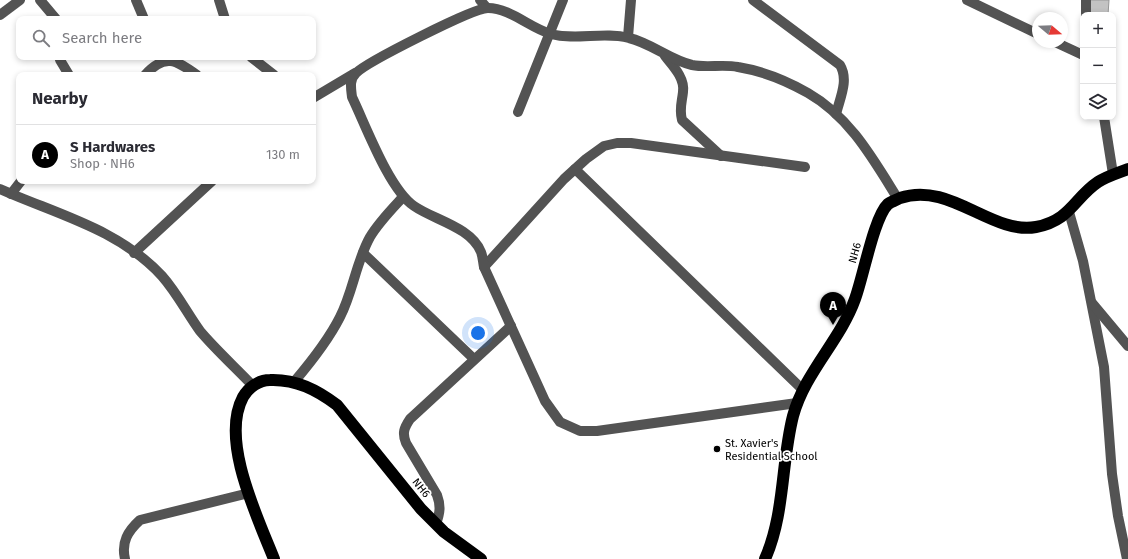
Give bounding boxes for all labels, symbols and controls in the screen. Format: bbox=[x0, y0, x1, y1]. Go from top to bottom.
north arrow bbox=[1032, 12, 1068, 48]
map controls bbox=[1080, 12, 1116, 120]
button: + bbox=[1080, 12, 1116, 48]
search box bbox=[16, 16, 316, 60]
icon: search bbox=[30, 27, 52, 49]
text: Search here bbox=[62, 29, 142, 47]
button: − bbox=[1080, 48, 1116, 84]
button: layers bbox=[1080, 84, 1116, 120]
text: Nearby bbox=[32, 88, 87, 109]
text: S Hardwares bbox=[70, 138, 155, 156]
text: A bbox=[41, 147, 49, 162]
text: 130 m bbox=[266, 147, 300, 162]
text: Shop · NH6 bbox=[70, 156, 135, 171]
street label: NH6 bbox=[846, 241, 864, 265]
pin: A bbox=[820, 292, 846, 325]
your location bbox=[468, 323, 488, 343]
place label: St. Xavier's Residential School bbox=[725, 437, 818, 463]
marker: St. Xavier's Residential School bbox=[712, 444, 722, 454]
street label: NH6 bbox=[409, 476, 433, 500]

